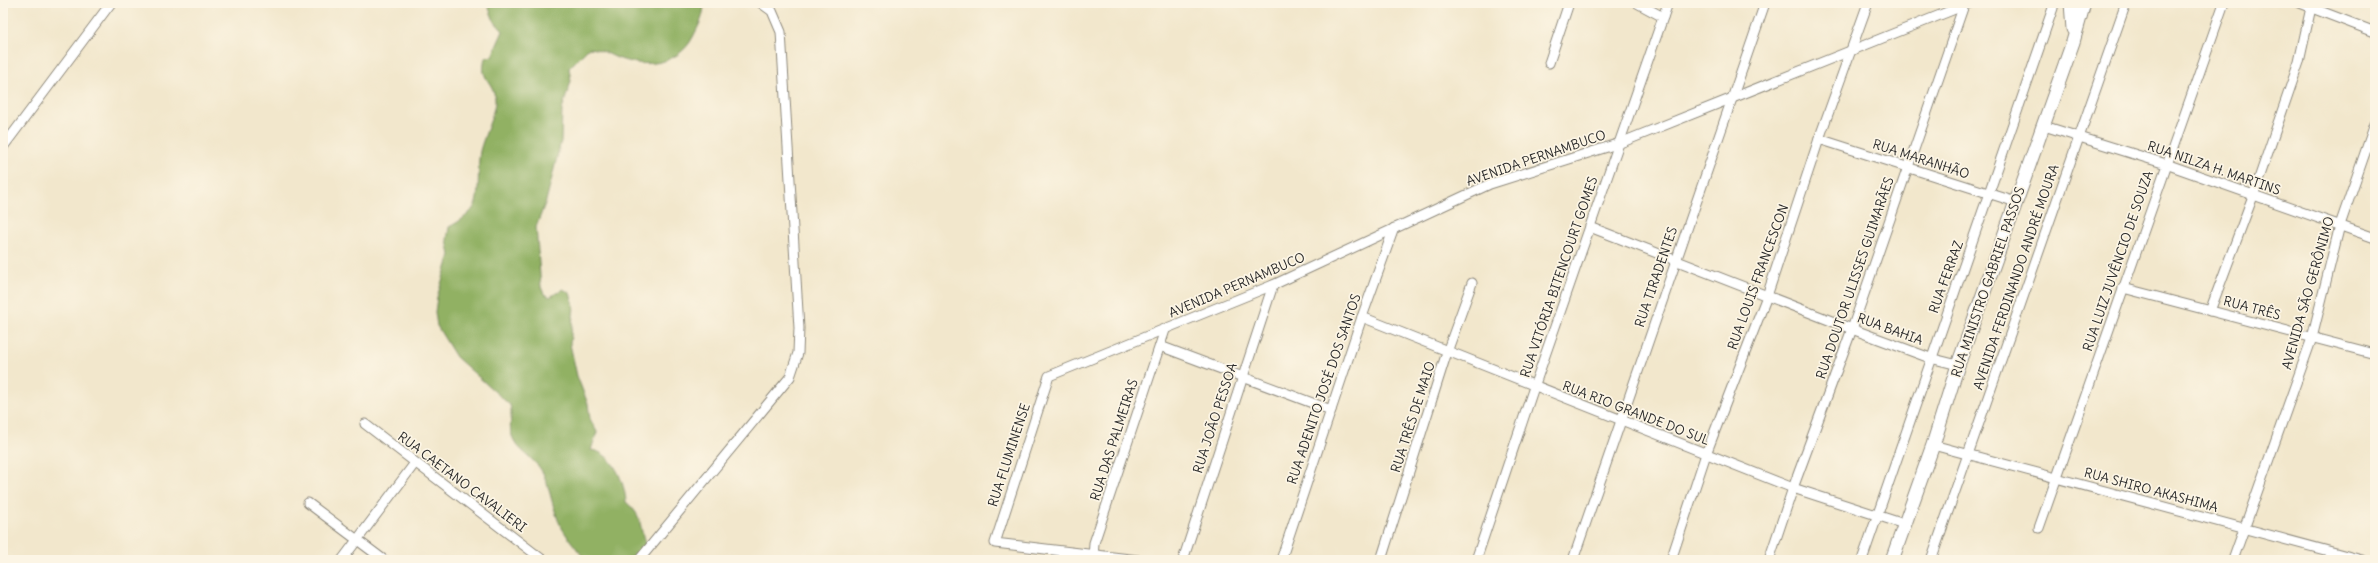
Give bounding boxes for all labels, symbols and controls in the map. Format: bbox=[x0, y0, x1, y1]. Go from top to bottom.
street label: AVENIDA PERNAMBUCO bbox=[1464, 126, 1608, 190]
street label: RUA MARANHÃO bbox=[1870, 135, 1972, 183]
street label: RUA NILZA H. MARTINS bbox=[2145, 137, 2283, 199]
street label: AVENIDA FERDINANDO ANDRÉ MOURA bbox=[1968, 162, 2063, 392]
street label: RUA LUIZ JUVÊNCIO DE SOUZA bbox=[2079, 169, 2157, 353]
street label: RUA VITÓRIA BITENCOURT GOMES bbox=[1516, 174, 1601, 380]
street label: RUA DOUTOR ULISSES GUIMARÃES bbox=[1812, 175, 1898, 381]
street label: RUA MINISTRO GABRIEL PASSOS bbox=[1947, 185, 2029, 379]
street label: RUA LOUIS FRANCESCON bbox=[1724, 202, 1792, 352]
street label: AVENIDA SÃO GERÔNIMO bbox=[2277, 214, 2338, 371]
street label: RUA TIRADENTES bbox=[1631, 225, 1681, 329]
street label: RUA FERRAZ bbox=[1925, 238, 1967, 316]
street label: AVENIDA PERNAMBUCO bbox=[1166, 249, 1308, 321]
street label: RUA ADENITO JOSÉ DOS SANTOS bbox=[1282, 291, 1365, 487]
street label: RUA TRÊS bbox=[2222, 292, 2282, 324]
street label: RUA BAHIA bbox=[1855, 309, 1925, 349]
street label: RUA TRÊS DE MAIO bbox=[1387, 359, 1439, 475]
street label: RUA JOÃO PESSOA bbox=[1189, 361, 1241, 475]
street label: RUA DAS PALMEIRAS bbox=[1086, 377, 1142, 503]
street label: RUA RIO GRANDE DO SUL bbox=[1560, 377, 1712, 449]
street label: RUA FLUMINENSE bbox=[984, 401, 1034, 509]
street label: RUA CAETANO CAVALIERI bbox=[394, 428, 530, 536]
street label: RUA SHIRO AKASHIMA bbox=[2082, 464, 2220, 516]

